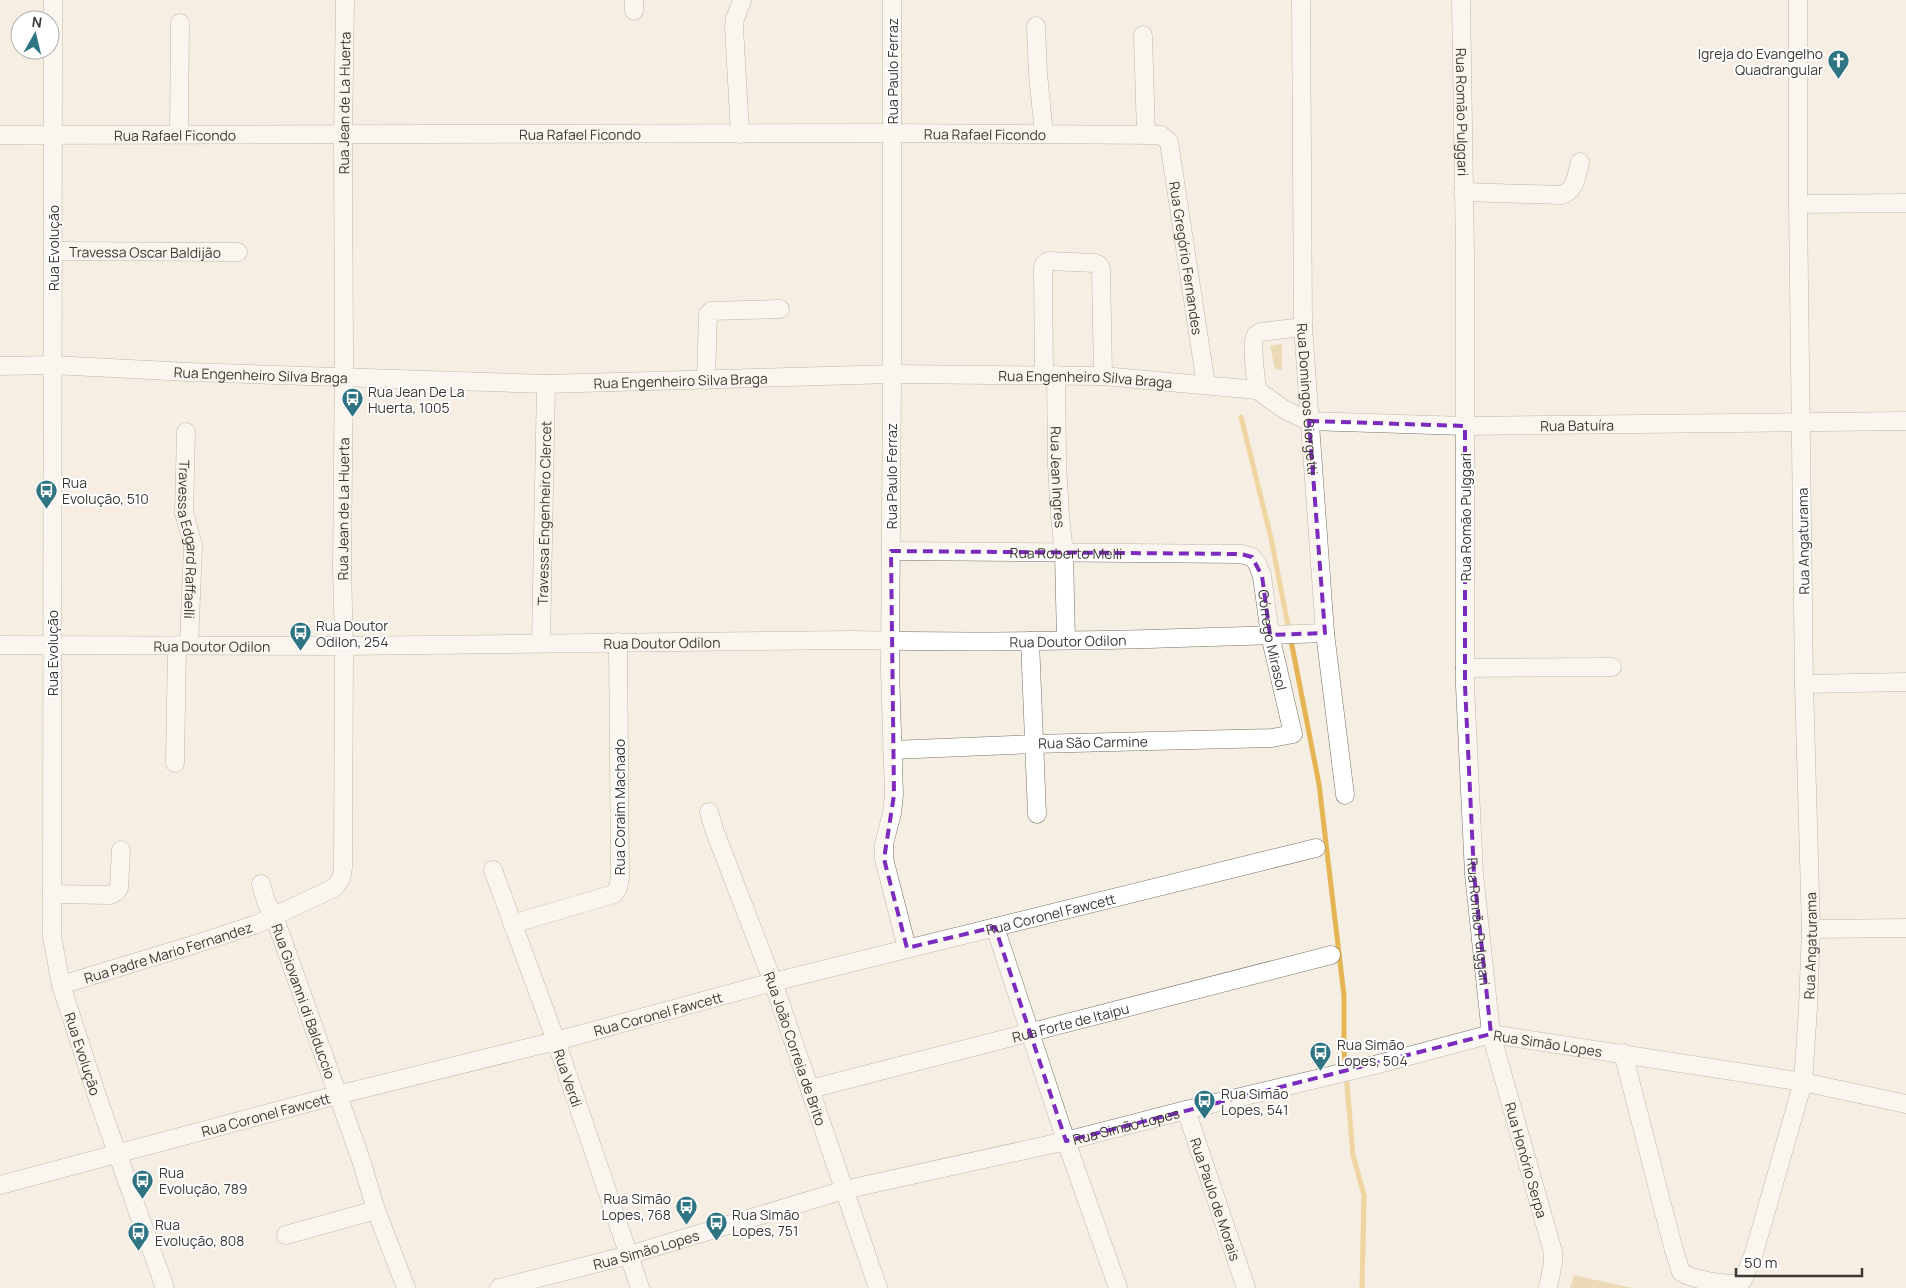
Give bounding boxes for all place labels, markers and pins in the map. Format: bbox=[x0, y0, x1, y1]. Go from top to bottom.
place label: Igreja do Evangelho Quadrangular bbox=[1698, 44, 1823, 79]
church icon: Igreja do Evangelho Quadrangular bbox=[1827, 49, 1851, 80]
place label: Rua Jean De La Huerta, 1005 bbox=[368, 382, 464, 417]
bus stop icon: Rua Jean De La Huerta, 1005 bbox=[340, 387, 364, 418]
place label: Rua Evolução, 510 bbox=[62, 473, 149, 508]
bus stop icon: Rua Evolução, 510 bbox=[34, 478, 58, 509]
place label: Rua Doutor Odilon, 254 bbox=[316, 616, 388, 651]
bus stop icon: Rua Doutor Odilon, 254 bbox=[288, 621, 312, 652]
place label: Rua Simão Lopes, 504 bbox=[1337, 1035, 1408, 1070]
bus stop icon: Rua Simão Lopes, 504 bbox=[1309, 1040, 1333, 1071]
place label: Rua Simão Lopes, 541 bbox=[1221, 1084, 1289, 1119]
bus stop icon: Rua Simão Lopes, 541 bbox=[1193, 1089, 1217, 1120]
place label: Rua Evolução, 789 bbox=[159, 1163, 248, 1198]
bus stop icon: Rua Evolução, 789 bbox=[131, 1168, 155, 1199]
place label: Rua Simão Lopes, 768 bbox=[601, 1189, 671, 1224]
bus stop icon: Rua Simão Lopes, 768 bbox=[675, 1194, 699, 1225]
place label: Rua Simão Lopes, 751 bbox=[732, 1205, 800, 1240]
bus stop icon: Rua Simão Lopes, 751 bbox=[704, 1210, 728, 1241]
place label: Rua Evolução, 808 bbox=[155, 1215, 244, 1250]
bus stop icon: Rua Evolução, 808 bbox=[127, 1220, 151, 1251]

